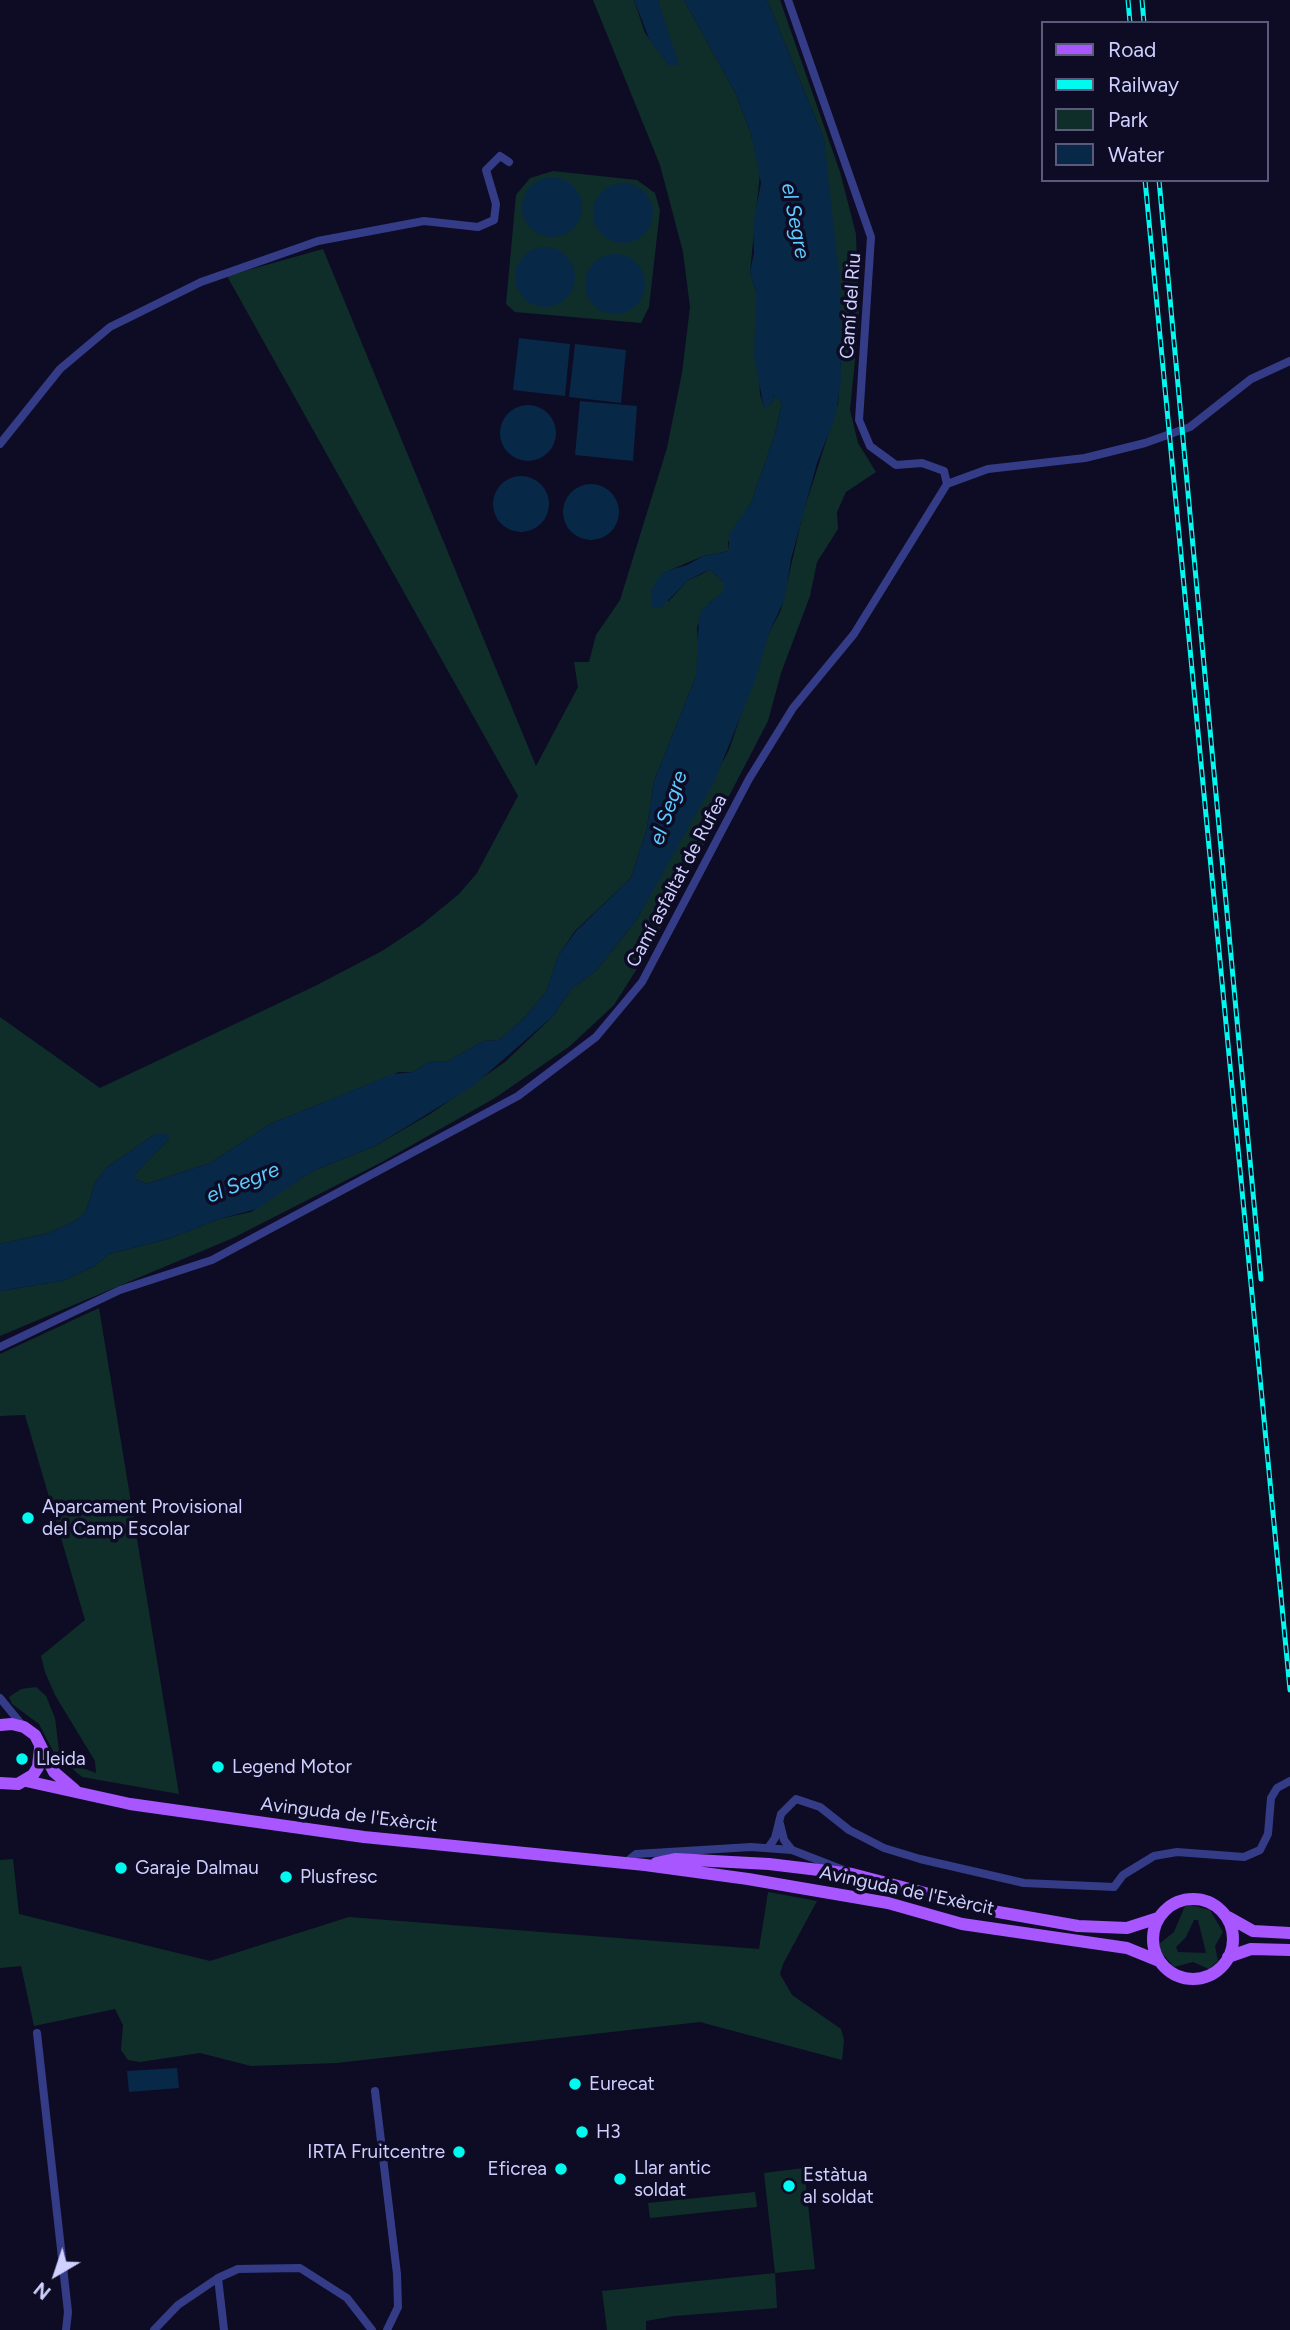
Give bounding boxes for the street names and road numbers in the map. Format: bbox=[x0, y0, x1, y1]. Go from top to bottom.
street label: Camí del Riu bbox=[836, 252, 866, 360]
street label: Camí asfaltat de Rufea bbox=[622, 791, 732, 971]
street label: Avinguda de l'Exèrcit bbox=[259, 1793, 439, 1837]
street label: Avinguda de l'Exèrcit bbox=[818, 1861, 996, 1921]

